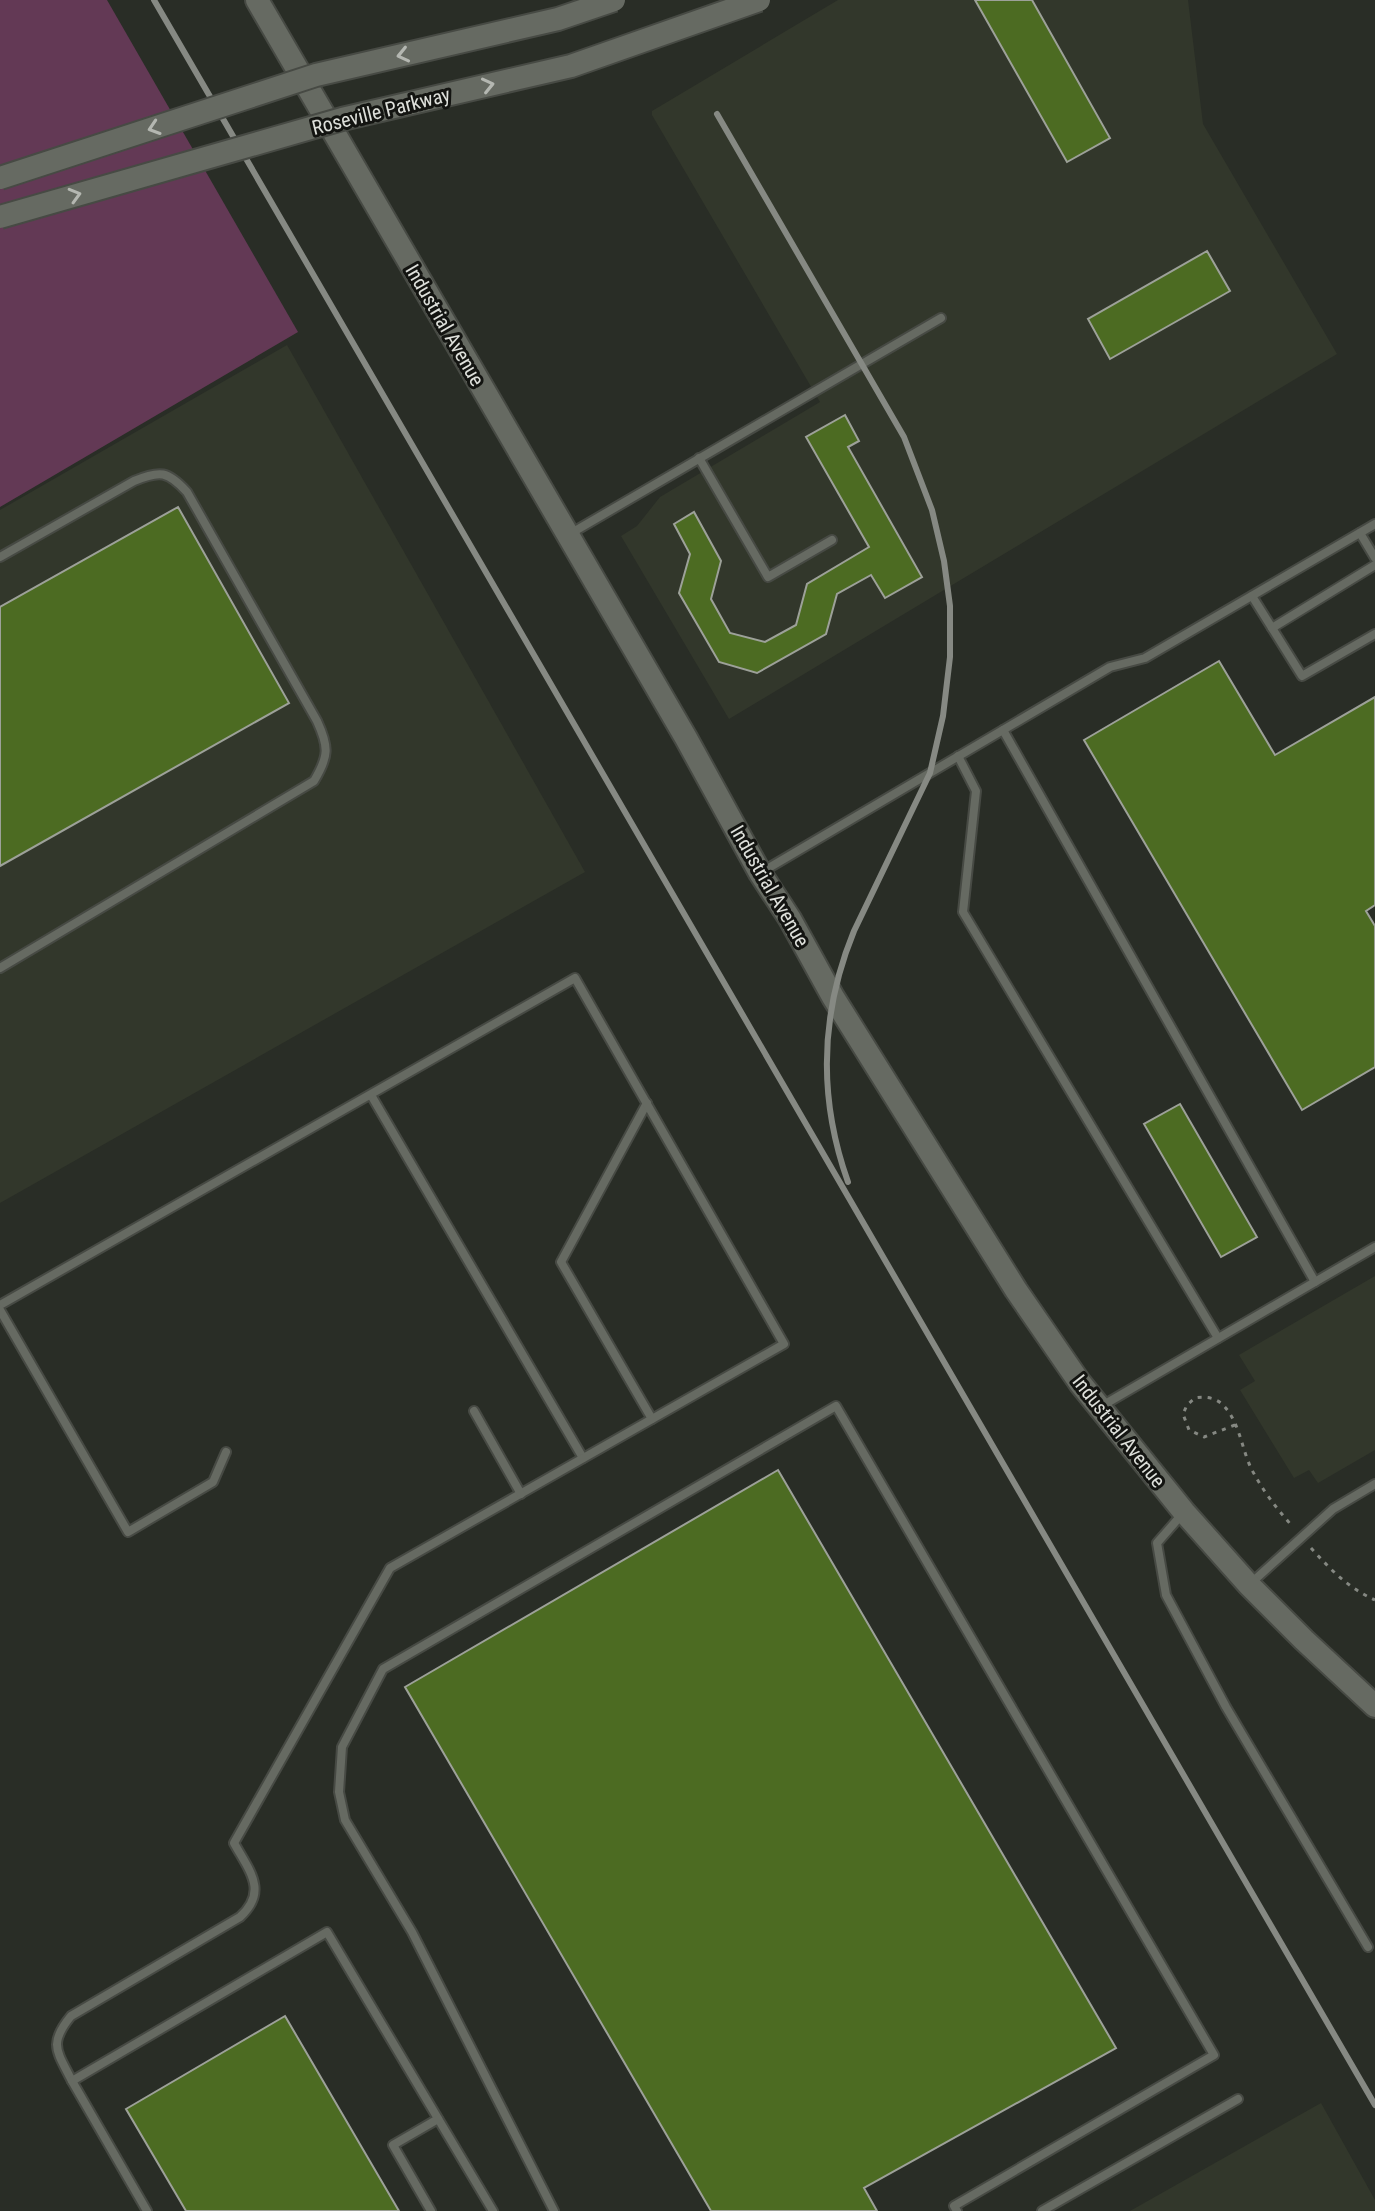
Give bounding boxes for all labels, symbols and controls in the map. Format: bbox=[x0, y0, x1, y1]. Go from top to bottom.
one-way arrow bbox=[397, 46, 410, 63]
one-way arrow bbox=[481, 77, 495, 94]
street label: Roseville Parkway bbox=[309, 82, 453, 140]
one-way arrow bbox=[147, 119, 161, 135]
one-way arrow bbox=[67, 188, 81, 204]
street label: Industrial Avenue bbox=[401, 260, 489, 390]
street label: Industrial Avenue bbox=[726, 821, 814, 951]
street label: Industrial Avenue bbox=[1068, 1370, 1170, 1492]

